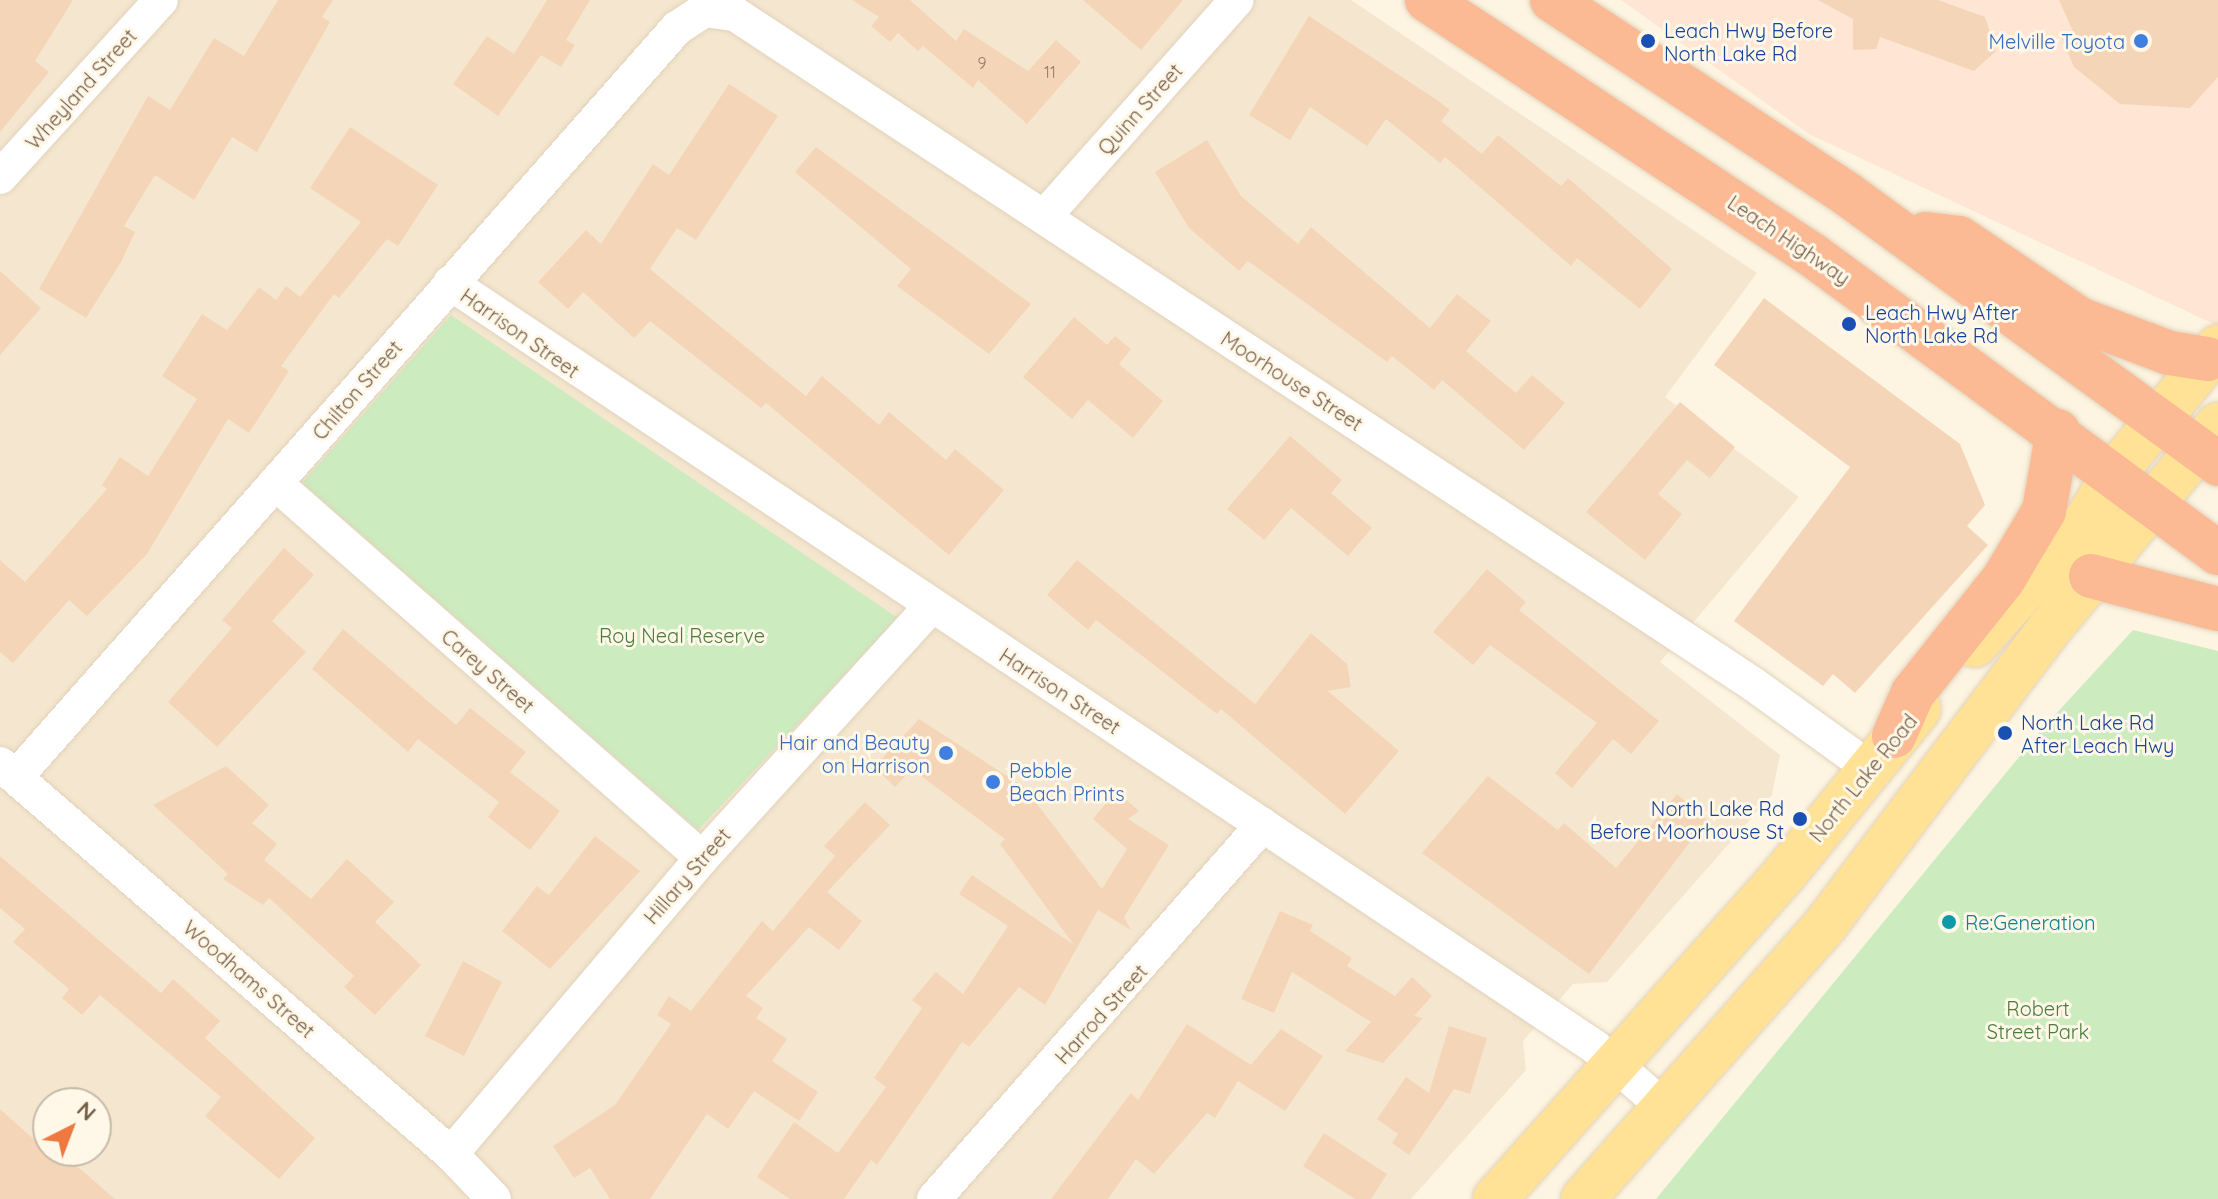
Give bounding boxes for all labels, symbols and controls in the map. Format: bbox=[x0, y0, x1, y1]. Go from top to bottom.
place label: Leach Hwy Before North Lake Rd bbox=[1664, 18, 1833, 65]
street label: Wheyland Street bbox=[21, 24, 141, 154]
place label: Melville Toyota bbox=[1988, 29, 2125, 53]
marker: Leach Hwy Before North Lake Rd bbox=[1639, 32, 1657, 50]
marker: Melville Toyota bbox=[2132, 32, 2150, 50]
house number: 9 bbox=[978, 53, 986, 73]
street label: Quinn Street bbox=[1093, 58, 1187, 160]
house number: 11 bbox=[1044, 62, 1056, 82]
street label: Leach Highway bbox=[1723, 190, 1855, 290]
street label: Harrison Street bbox=[456, 283, 584, 383]
place label: Leach Hwy After North Lake Rd bbox=[1865, 300, 2018, 347]
marker: Leach Hwy After North Lake Rd bbox=[1840, 315, 1858, 333]
street label: Moorhouse Street bbox=[1217, 326, 1367, 436]
street label: Chilton Street bbox=[307, 335, 407, 445]
park label: Roy Neal Reserve bbox=[599, 623, 765, 647]
street label: Carey Street bbox=[437, 624, 539, 718]
street label: Harrison Street bbox=[995, 643, 1125, 739]
street label: North Lake Road bbox=[1804, 709, 1922, 847]
place label: North Lake Rd After Leach Hwy bbox=[2021, 710, 2174, 757]
marker: North Lake Rd After Leach Hwy bbox=[1996, 724, 2014, 742]
place label: Hair and Beauty on Harrison bbox=[779, 730, 930, 777]
marker: Hair and Beauty on Harrison bbox=[937, 744, 955, 762]
place label: Pebble Beach Prints bbox=[1009, 758, 1125, 805]
marker: Pebble Beach Prints bbox=[984, 773, 1002, 791]
place label: North Lake Rd Before Moorhouse St bbox=[1590, 796, 1784, 843]
marker: North Lake Rd Before Moorhouse St bbox=[1791, 810, 1809, 828]
street label: Hillary Street bbox=[639, 823, 735, 929]
place label: Re:Generation bbox=[1965, 910, 2096, 934]
marker: Re:Generation bbox=[1940, 913, 1958, 931]
street label: Woodhams Street bbox=[178, 915, 320, 1043]
street label: Harrod Street bbox=[1050, 959, 1152, 1069]
park label: Robert Street Park bbox=[1987, 997, 2089, 1044]
north arrow bbox=[32, 1087, 112, 1167]
text: N bbox=[71, 1095, 102, 1126]

